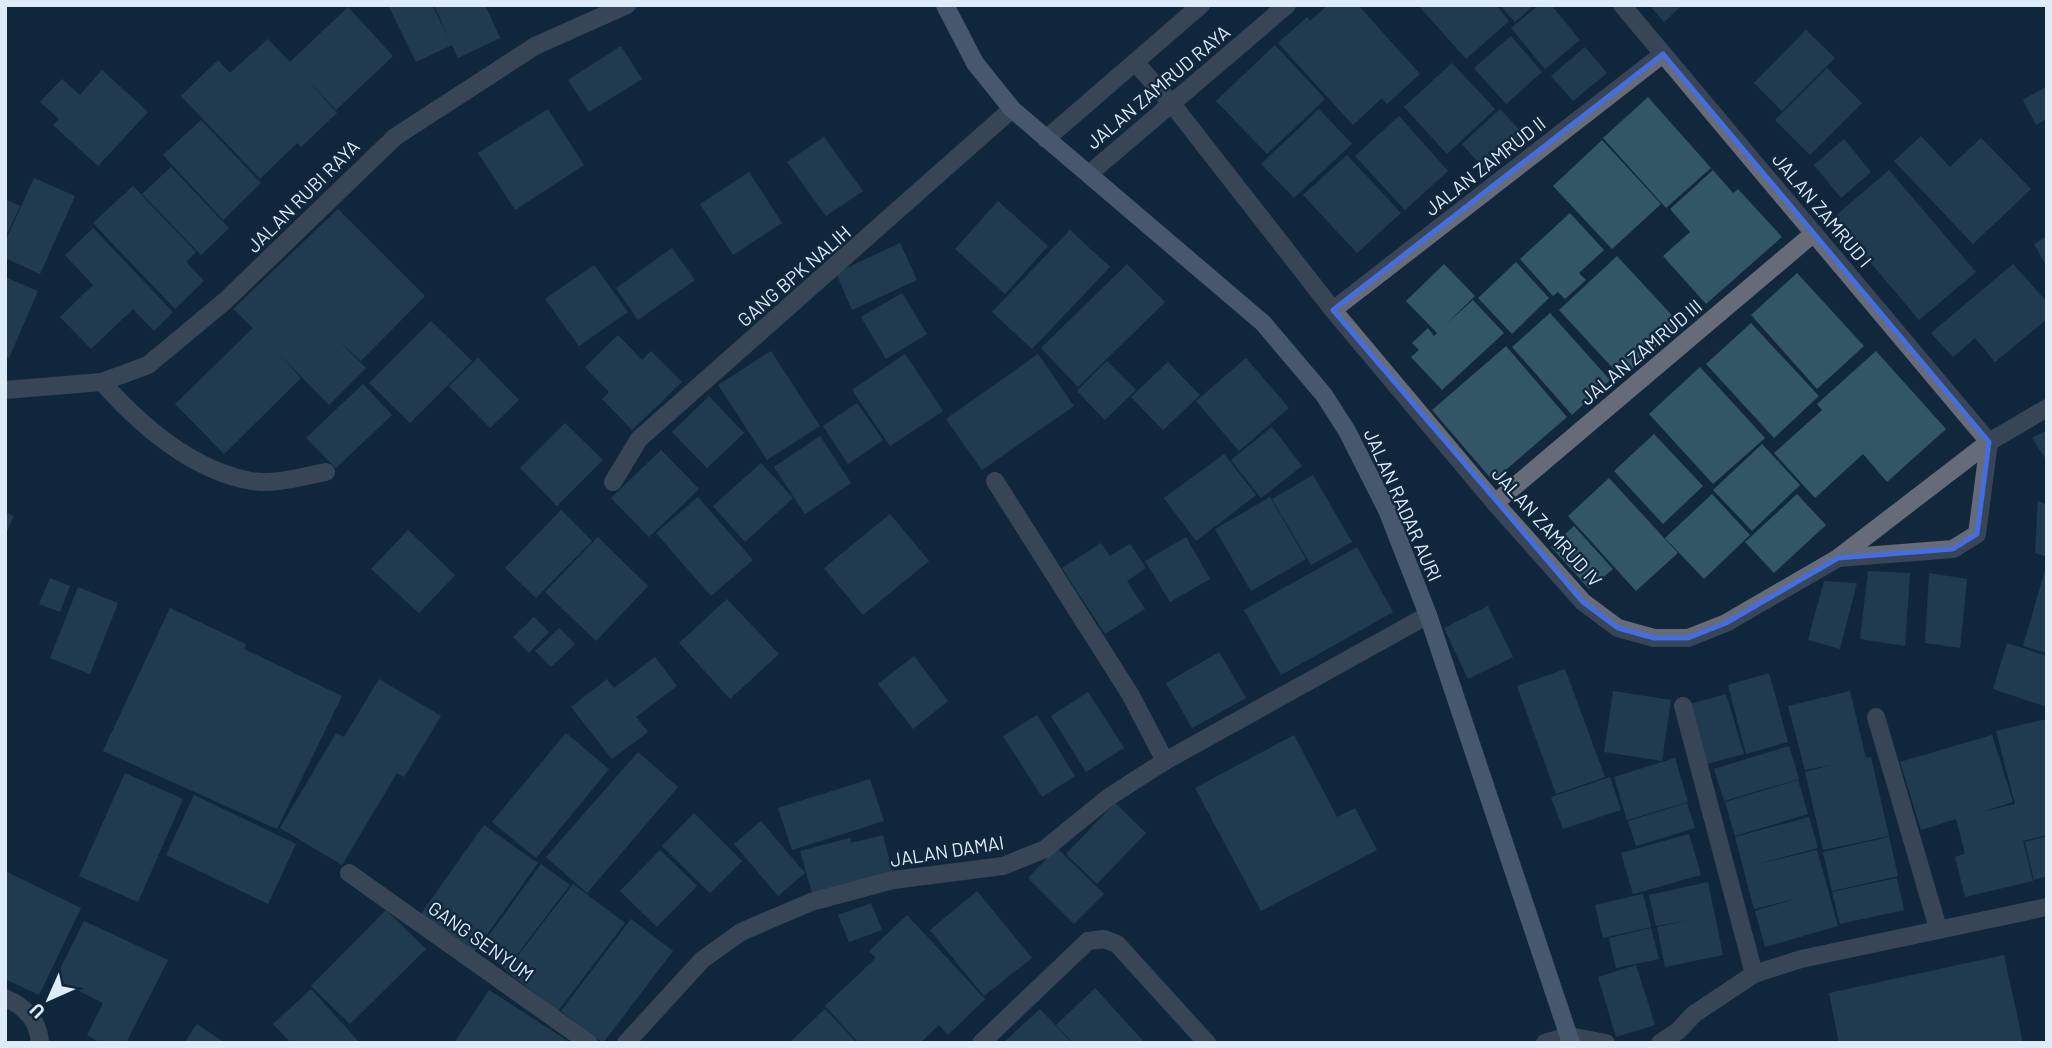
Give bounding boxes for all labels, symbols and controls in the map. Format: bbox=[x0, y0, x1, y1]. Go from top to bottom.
street label: JALAN ZAMRUD RAYA bbox=[1081, 20, 1234, 153]
street label: JALAN ZAMRUD II bbox=[1420, 111, 1550, 220]
street label: JALAN RUBI RAYA bbox=[241, 134, 364, 257]
street label: JALAN ZAMRUD I bbox=[1768, 148, 1877, 271]
street label: GANG BPK NALIH bbox=[732, 220, 855, 331]
street label: JALAN ZAMRUD III bbox=[1575, 294, 1706, 409]
street label: JALAN RADAR AURI bbox=[1359, 425, 1447, 585]
street label: JALAN ZAMRUD IV bbox=[1488, 462, 1607, 591]
street label: JALAN DAMAI bbox=[888, 830, 1006, 871]
street label: GANG SENYUM bbox=[424, 896, 538, 985]
north arrow bbox=[14, 964, 84, 1034]
text: U bbox=[24, 999, 49, 1024]

